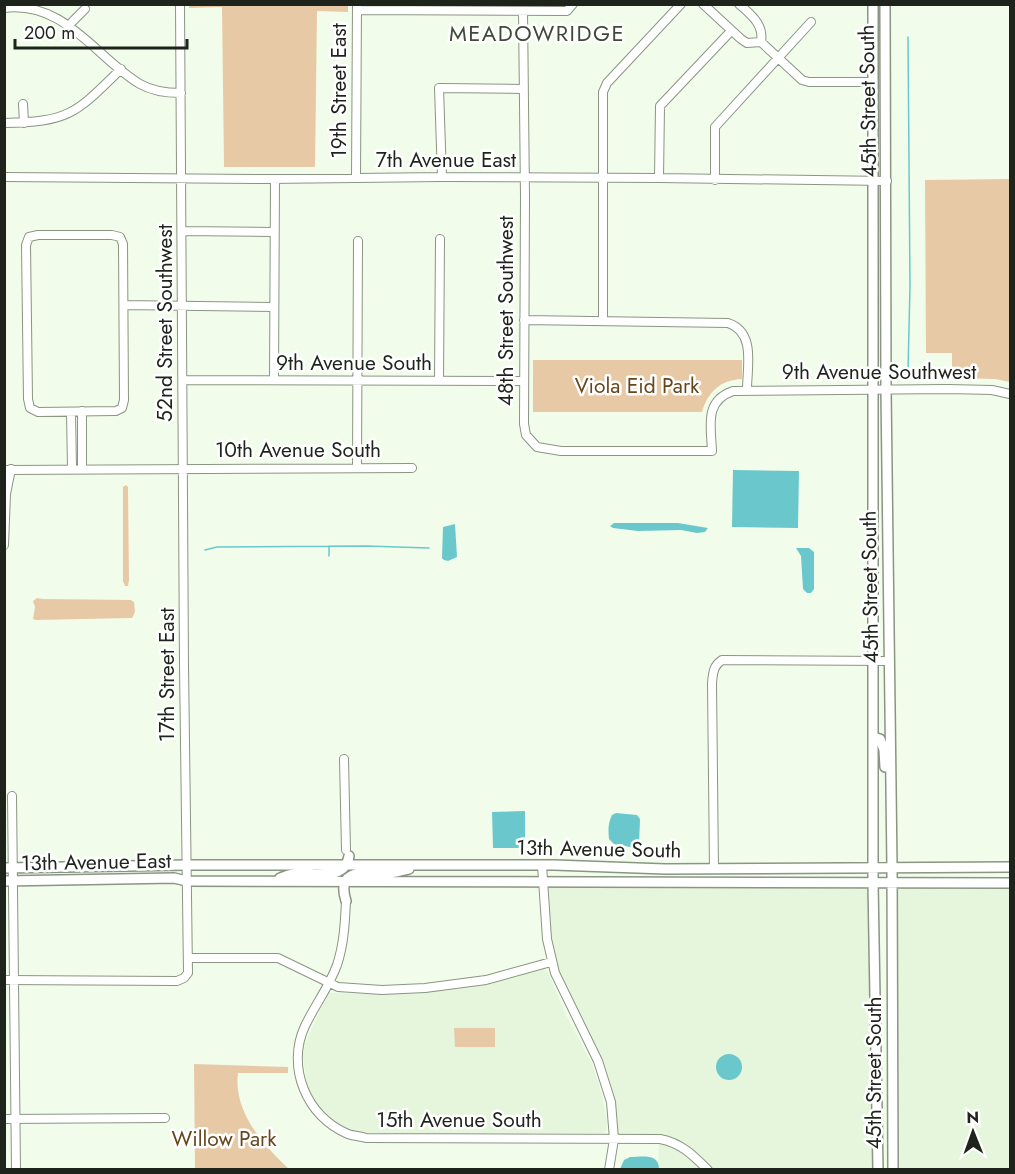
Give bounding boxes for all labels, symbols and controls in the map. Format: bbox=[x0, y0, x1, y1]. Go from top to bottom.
scale bar bbox=[15, 12, 188, 50]
district label: MEADOWRIDGE bbox=[449, 17, 625, 49]
text: 200 m bbox=[24, 20, 75, 46]
street label: 19th Street East bbox=[324, 23, 354, 159]
street label: 45th Street South bbox=[852, 24, 884, 178]
street label: 7th Avenue East bbox=[376, 145, 516, 175]
street label: 48th Street Southwest bbox=[491, 216, 521, 406]
street label: 52nd Street Southwest bbox=[150, 224, 180, 422]
street label: 9th Avenue South bbox=[276, 348, 432, 378]
street label: 9th Avenue Southwest bbox=[782, 357, 976, 387]
park label: Viola Eid Park bbox=[575, 371, 700, 401]
street label: 10th Avenue South bbox=[215, 435, 381, 465]
street label: 45th Street South bbox=[854, 510, 886, 664]
street label: 17th Street East bbox=[152, 608, 182, 742]
street label: 13th Avenue South bbox=[516, 833, 682, 865]
street label: 13th Avenue East bbox=[21, 846, 171, 878]
street label: 45th Street South bbox=[859, 997, 889, 1149]
north arrow bbox=[943, 1102, 1003, 1162]
street label: 15th Avenue South bbox=[376, 1105, 542, 1135]
text: N bbox=[966, 1106, 979, 1129]
park label: Willow Park bbox=[171, 1124, 277, 1154]

